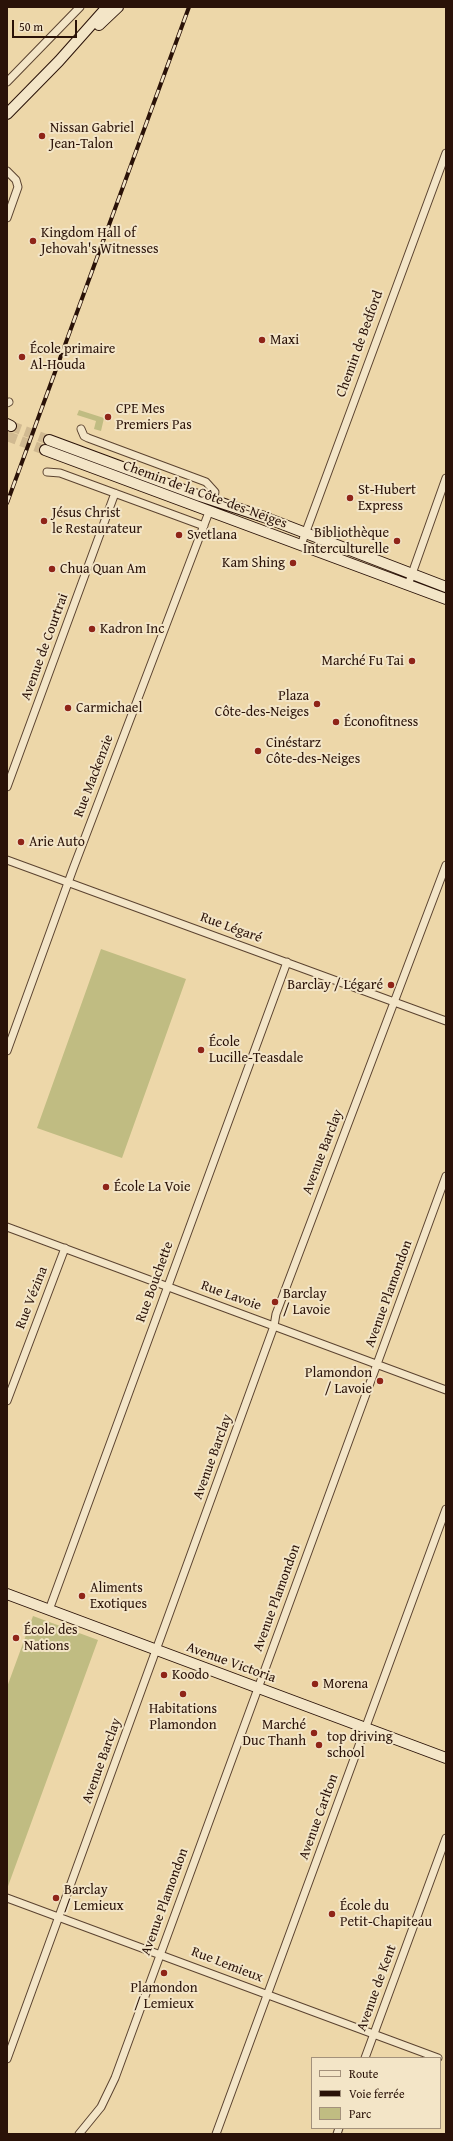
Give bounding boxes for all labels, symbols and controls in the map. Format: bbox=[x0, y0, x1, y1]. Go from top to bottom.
scale bar bbox=[14, 12, 79, 38]
text: 50 m bbox=[19, 18, 43, 35]
place label: Nissan Gabriel Jean-Talon bbox=[50, 120, 134, 152]
marker: Nissan Gabriel Jean-Talon bbox=[37, 131, 47, 141]
place label: Kingdom Hall of Jehovah's Witnesses bbox=[41, 225, 159, 258]
marker: Kingdom Hall of Jehovah's Witnesses bbox=[28, 236, 38, 246]
street label: Chemin de Bedford bbox=[333, 288, 387, 400]
place label: Maxi bbox=[270, 332, 299, 348]
marker: Maxi bbox=[257, 335, 267, 345]
place label: École primaire Al-Houda bbox=[30, 341, 115, 374]
marker: École primaire Al-Houda bbox=[17, 352, 27, 362]
place label: CPE Mes Premiers Pas bbox=[116, 401, 192, 434]
marker: CPE Mes Premiers Pas bbox=[103, 412, 113, 422]
street label: Chemin de la Côte-des-Neiges bbox=[121, 457, 289, 533]
place label: St-Hubert Express bbox=[358, 482, 416, 514]
marker: St-Hubert Express bbox=[345, 493, 355, 503]
place label: Jésus Christ le Restaurateur bbox=[52, 505, 142, 538]
marker: Jésus Christ le Restaurateur bbox=[39, 516, 49, 526]
place label: Bibliothèque Interculturelle bbox=[303, 525, 389, 558]
place label: Svetlana bbox=[187, 527, 237, 543]
marker: Svetlana bbox=[174, 530, 184, 540]
marker: Bibliothèque Interculturelle bbox=[392, 536, 402, 546]
place label: Kam Shing bbox=[222, 555, 285, 571]
marker: Kam Shing bbox=[288, 558, 298, 568]
place label: Chua Quan Am bbox=[60, 561, 146, 577]
marker: Chua Quan Am bbox=[47, 564, 57, 574]
street label: Avenue de Courtrai bbox=[18, 591, 72, 703]
place label: Kadron Inc bbox=[100, 621, 164, 637]
marker: Kadron Inc bbox=[87, 624, 97, 634]
place label: Marché Fu Tai bbox=[322, 653, 404, 669]
marker: Marché Fu Tai bbox=[407, 656, 417, 666]
place label: Plaza Côte-des-Neiges bbox=[215, 688, 309, 720]
marker: Plaza Côte-des-Neiges bbox=[312, 699, 322, 709]
place label: Carmichael bbox=[76, 700, 142, 716]
marker: Carmichael bbox=[63, 703, 73, 713]
place label: Éconofitness bbox=[344, 714, 418, 730]
marker: Éconofitness bbox=[331, 717, 341, 727]
street label: Rue Mackenzie bbox=[71, 732, 117, 820]
place label: Cinéstarz Côte-des-Neiges bbox=[266, 735, 360, 768]
marker: Cinéstarz Côte-des-Neiges bbox=[253, 746, 263, 756]
place label: Arie Auto bbox=[29, 834, 85, 850]
marker: Arie Auto bbox=[16, 837, 26, 847]
street label: Rue Légaré bbox=[198, 909, 264, 947]
place label: Barclay / Légaré bbox=[287, 977, 383, 993]
marker: Barclay / Légaré bbox=[386, 980, 396, 990]
place label: École Lucille-Teasdale bbox=[209, 1034, 303, 1066]
marker: École Lucille-Teasdale bbox=[196, 1045, 206, 1055]
street label: Avenue Barclay bbox=[299, 1107, 347, 1197]
place label: École La Voie bbox=[114, 1179, 191, 1195]
marker: École La Voie bbox=[101, 1182, 111, 1192]
street label: Avenue Plamondon bbox=[362, 1238, 416, 1350]
street label: Rue Bouchette bbox=[133, 1239, 177, 1325]
street label: Rue Vézina bbox=[12, 1264, 52, 1332]
street label: Rue Lavoie bbox=[199, 1277, 263, 1315]
place label: Barclay / Lavoie bbox=[283, 1286, 330, 1318]
marker: Barclay / Lavoie bbox=[270, 1297, 280, 1307]
place label: Plamondon / Lavoie bbox=[305, 1365, 372, 1398]
marker: Plamondon / Lavoie bbox=[375, 1376, 385, 1386]
street label: Avenue Barclay bbox=[190, 1412, 236, 1502]
street label: Avenue Plamondon bbox=[250, 1542, 304, 1654]
place label: Aliments Exotiques bbox=[90, 1580, 147, 1612]
marker: Aliments Exotiques bbox=[77, 1591, 87, 1601]
place label: École des Nations bbox=[24, 1622, 78, 1654]
marker: École des Nations bbox=[11, 1633, 21, 1643]
street label: Avenue Victoria bbox=[184, 1639, 278, 1687]
place label: Koodo bbox=[172, 1667, 209, 1683]
marker: Koodo bbox=[159, 1670, 169, 1680]
place label: Morena bbox=[323, 1676, 368, 1692]
marker: Morena bbox=[310, 1679, 320, 1689]
marker: Habitations Plamondon bbox=[178, 1689, 188, 1699]
place label: Habitations Plamondon bbox=[149, 1701, 217, 1734]
street label: Avenue Barclay bbox=[79, 1716, 125, 1806]
place label: Marché Duc Thanh bbox=[243, 1717, 306, 1750]
marker: Marché Duc Thanh bbox=[309, 1728, 319, 1738]
place label: top driving school bbox=[327, 1729, 393, 1762]
marker: top driving school bbox=[314, 1740, 324, 1750]
street label: Avenue Carlton bbox=[296, 1772, 342, 1862]
street label: Avenue Plamondon bbox=[138, 1846, 192, 1958]
place label: Barclay / Lemieux bbox=[64, 1882, 124, 1914]
marker: Barclay / Lemieux bbox=[51, 1893, 61, 1903]
place label: École du Petit-Chapiteau bbox=[340, 1898, 432, 1930]
marker: École du Petit-Chapiteau bbox=[327, 1909, 337, 1919]
street label: Avenue de Kent bbox=[354, 1942, 400, 2034]
street label: Rue Lemieux bbox=[189, 1944, 265, 1986]
marker: Plamondon / Lemieux bbox=[159, 1968, 169, 1978]
place label: Plamondon / Lemieux bbox=[131, 1980, 197, 2012]
legend bbox=[311, 2057, 441, 2129]
text: Route bbox=[349, 2065, 378, 2082]
text: Voie ferrée bbox=[349, 2085, 405, 2102]
text: Parc bbox=[349, 2105, 371, 2122]

